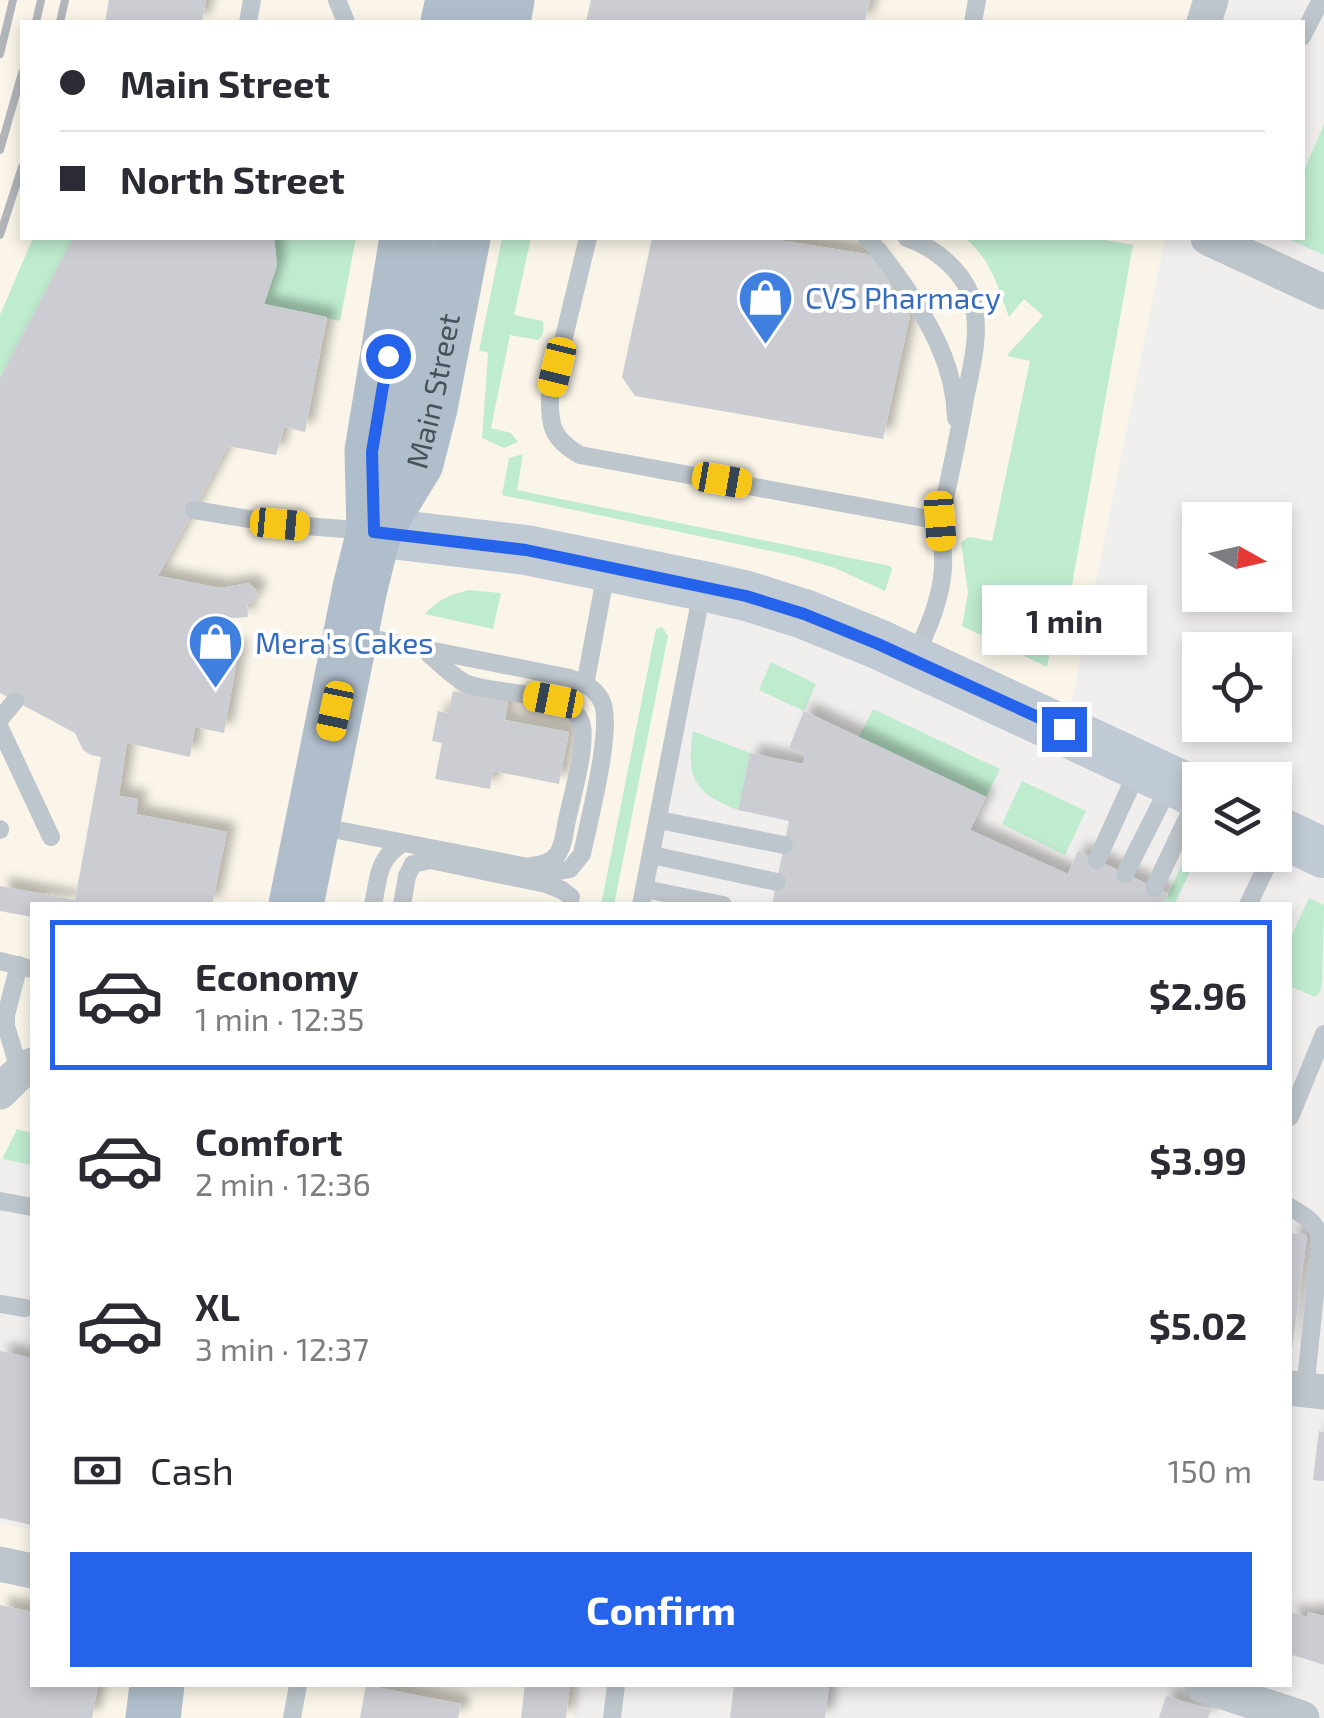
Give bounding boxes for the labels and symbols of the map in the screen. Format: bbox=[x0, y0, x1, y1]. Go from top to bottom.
shop icon: CVS Pharmacy bbox=[736, 267, 796, 346]
place label: CVS Pharmacy bbox=[805, 279, 1001, 315]
street label: Main Street bbox=[397, 310, 466, 472]
route start bbox=[366, 334, 411, 379]
car bbox=[535, 334, 579, 400]
car bbox=[690, 460, 754, 500]
car bbox=[923, 490, 957, 552]
north arrow bbox=[1182, 502, 1292, 612]
car bbox=[249, 506, 311, 542]
callout: 1 min bbox=[982, 584, 1146, 654]
shop icon: Mera's Cakes bbox=[186, 612, 246, 691]
place label: Mera's Cakes bbox=[255, 624, 434, 660]
car bbox=[314, 679, 356, 743]
car bbox=[521, 680, 585, 720]
route end bbox=[1042, 707, 1087, 752]

